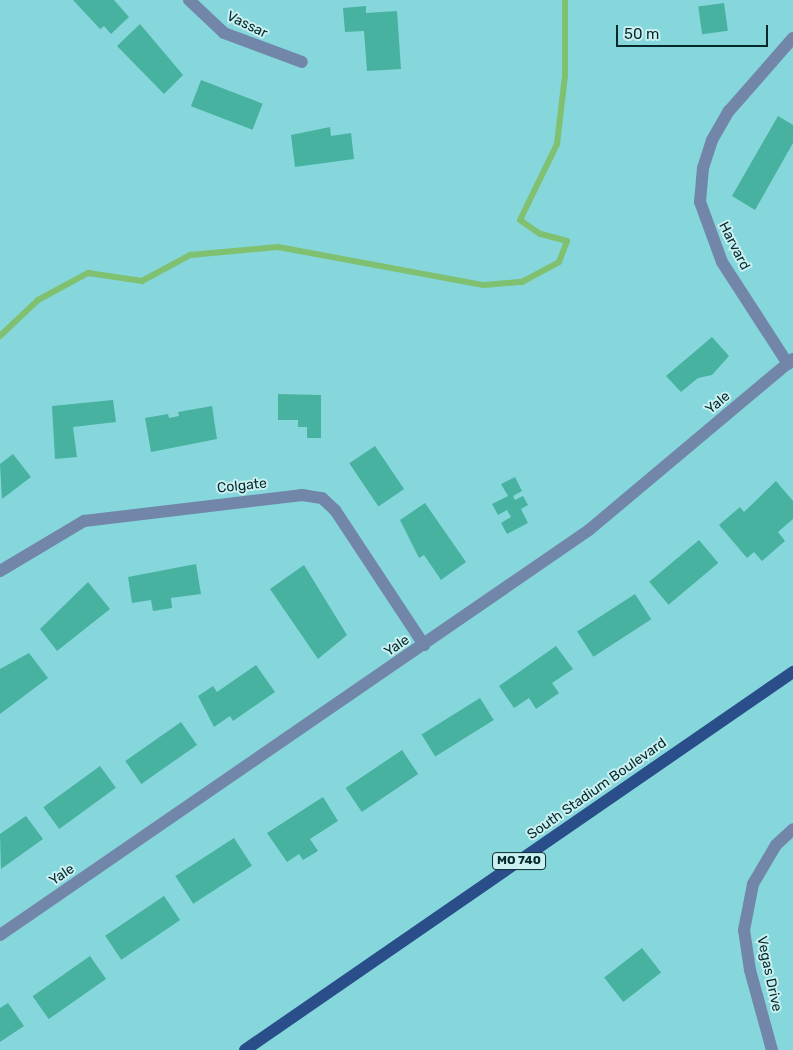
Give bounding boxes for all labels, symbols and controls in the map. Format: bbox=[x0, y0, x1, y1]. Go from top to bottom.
street label: Vassar bbox=[224, 8, 270, 42]
scale bar bbox=[618, 15, 770, 47]
text: 50 m bbox=[624, 25, 659, 43]
street label: Harvard bbox=[715, 219, 753, 273]
street label: Yale bbox=[702, 388, 734, 418]
street label: Colgate bbox=[216, 475, 268, 497]
street label: Yale bbox=[381, 632, 413, 660]
street label: South Stadium Boulevard bbox=[524, 734, 670, 844]
road number: MO 740 bbox=[492, 851, 546, 870]
street label: Yale bbox=[46, 861, 78, 889]
street label: Vegas Drive bbox=[753, 935, 785, 1013]

